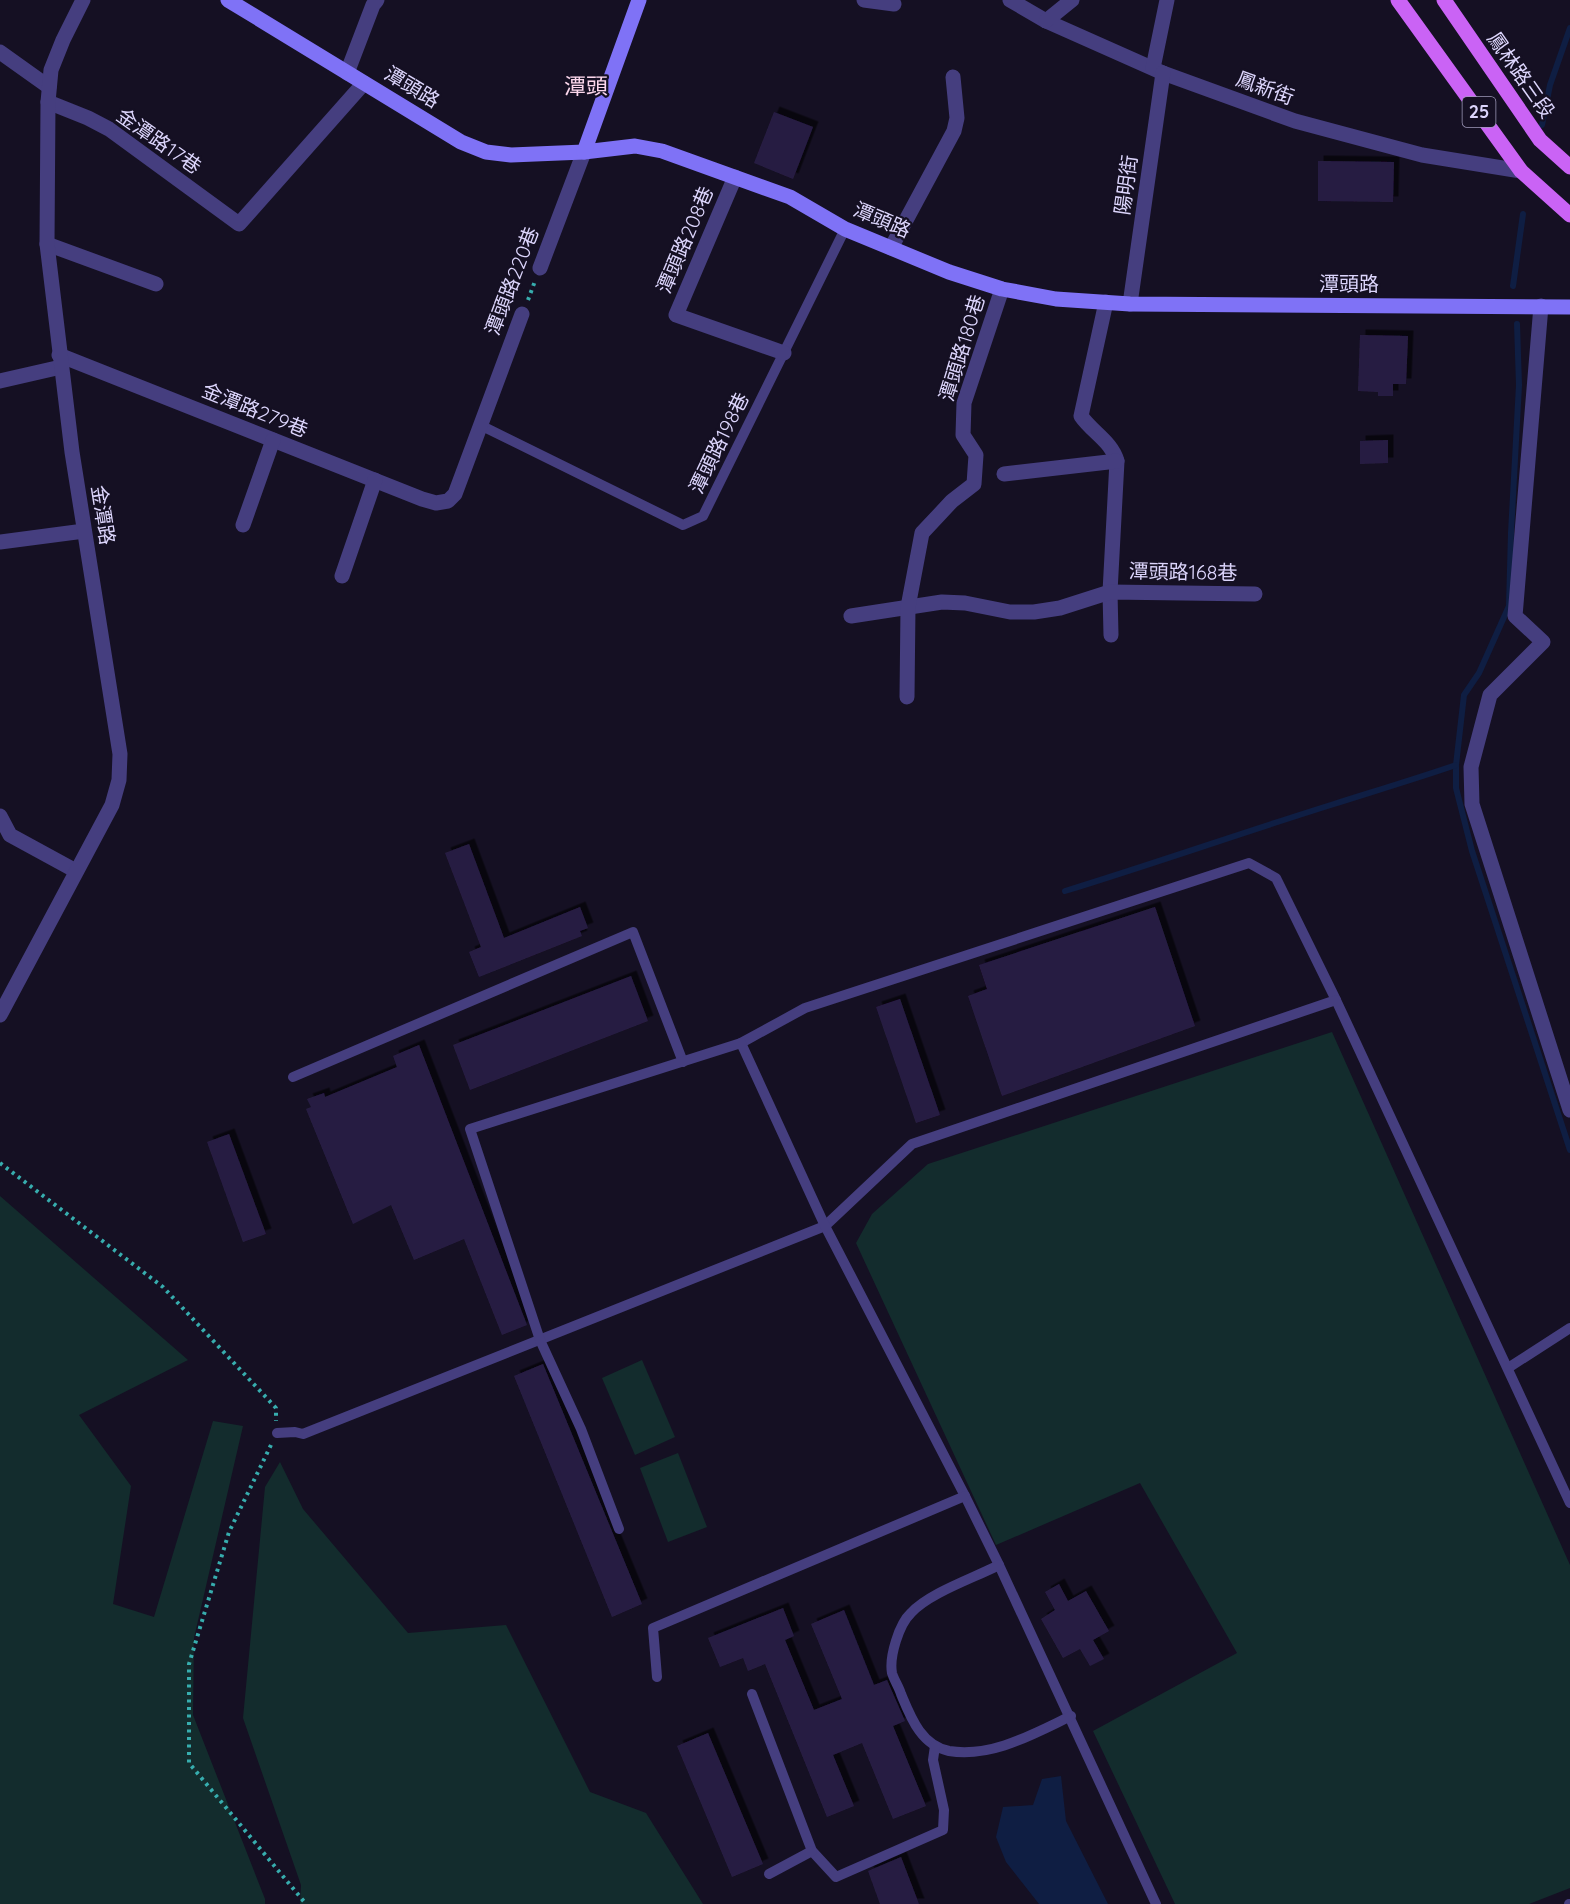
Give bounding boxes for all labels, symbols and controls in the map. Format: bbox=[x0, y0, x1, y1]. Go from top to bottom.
street label: 鳳林路三段 bbox=[1482, 27, 1560, 123]
street label: 潭頭路 bbox=[380, 60, 444, 113]
street label: 鳳新街 bbox=[1233, 66, 1298, 110]
district label: 潭頭 bbox=[564, 72, 608, 100]
road number: 25 bbox=[1462, 97, 1496, 127]
street label: 金潭路17巷 bbox=[112, 102, 206, 179]
street label: 陽明街 bbox=[1109, 153, 1142, 216]
street label: 潭頭路208巷 bbox=[651, 183, 718, 297]
street label: 潭頭路 bbox=[850, 196, 915, 243]
street label: 潭頭路220巷 bbox=[479, 223, 544, 339]
street label: 潭頭路 bbox=[1319, 271, 1379, 296]
street label: 潭頭路180巷 bbox=[933, 292, 990, 404]
street label: 金潭路279巷 bbox=[199, 377, 312, 442]
street label: 潭頭路198巷 bbox=[683, 388, 754, 497]
street label: 金潭路 bbox=[86, 483, 121, 547]
street label: 潭頭路168巷 bbox=[1128, 558, 1238, 585]

